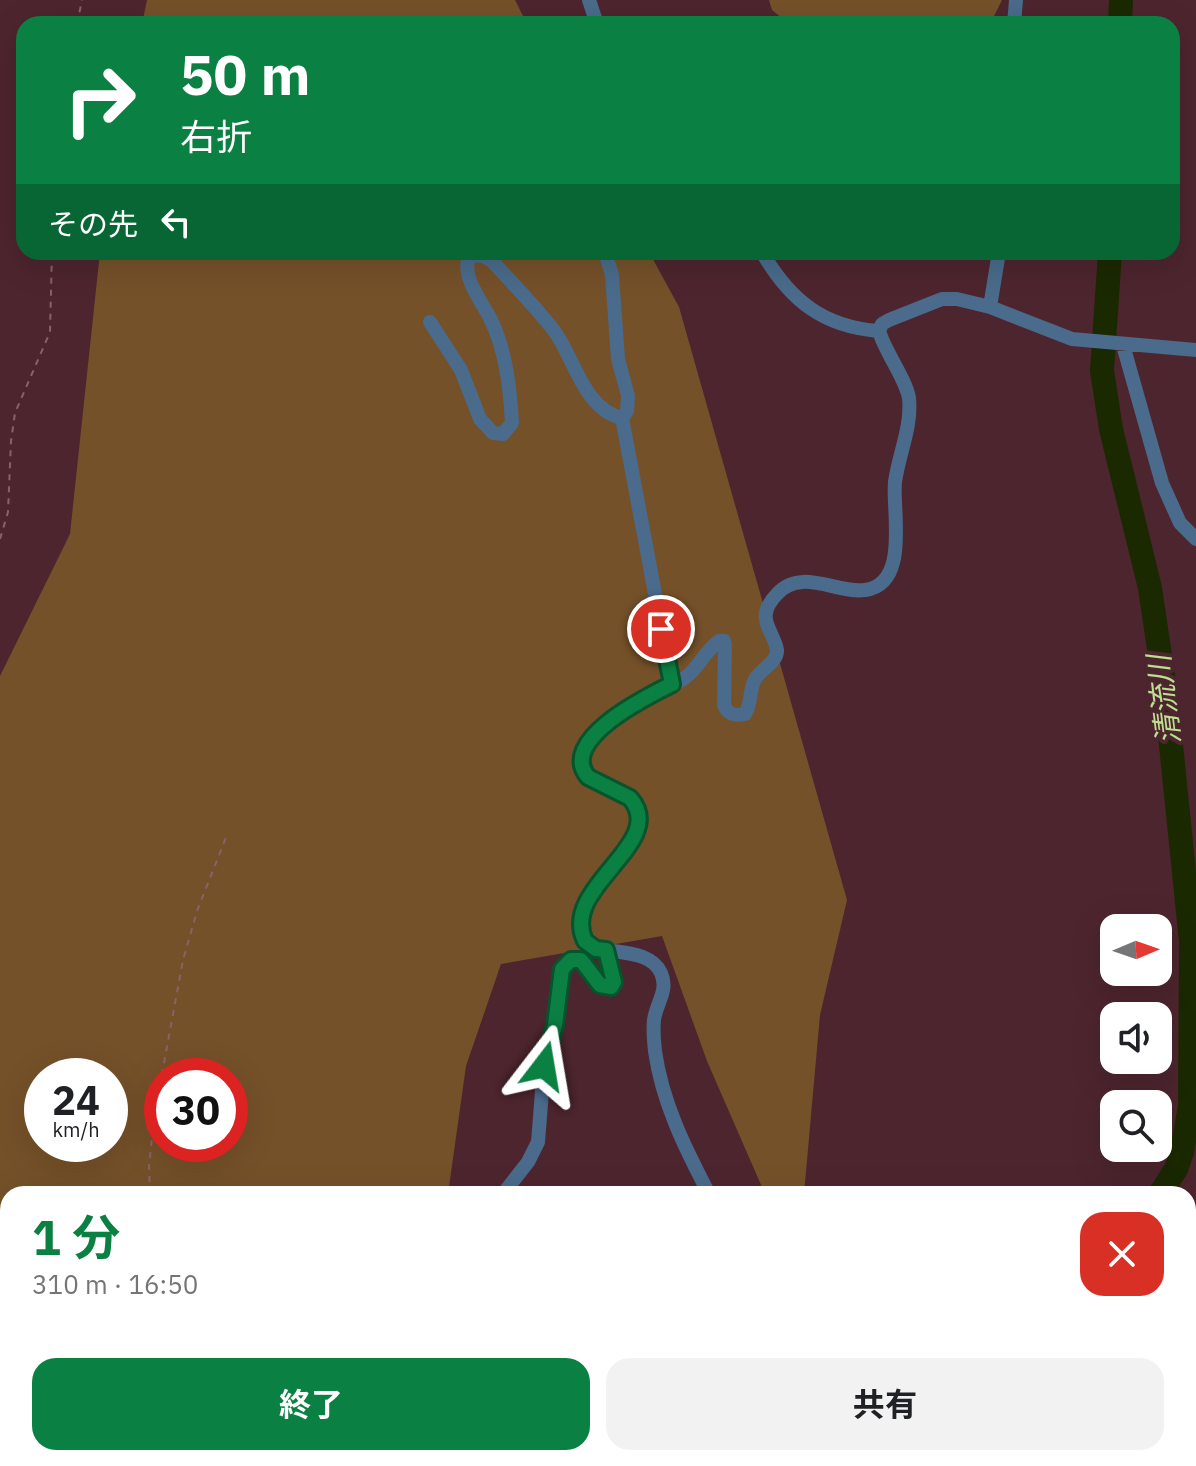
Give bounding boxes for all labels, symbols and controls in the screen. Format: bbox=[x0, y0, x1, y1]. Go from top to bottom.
text: 50 m bbox=[180, 38, 310, 110]
icon: right bbox=[48, 48, 152, 152]
text: 右折 bbox=[180, 113, 252, 160]
icon: left bbox=[154, 200, 198, 244]
text: その先 bbox=[48, 204, 138, 243]
pin bbox=[627, 595, 695, 663]
icon: arrive bbox=[639, 607, 683, 651]
water label: 清流川 bbox=[1138, 650, 1188, 747]
north arrow bbox=[1100, 914, 1172, 986]
map controls bbox=[1100, 914, 1172, 1162]
button: sound bbox=[1100, 1002, 1172, 1074]
position arrow bbox=[502, 1024, 586, 1108]
speed limit sign: 30 bbox=[144, 1058, 248, 1162]
text: 24 bbox=[52, 1074, 100, 1126]
button: search bbox=[1100, 1090, 1172, 1162]
text: km/h bbox=[52, 1116, 100, 1143]
text: 1 分 bbox=[32, 1206, 120, 1268]
button: close bbox=[1080, 1212, 1164, 1296]
text: 310 m · 16:50 bbox=[32, 1267, 198, 1301]
button: 終了 bbox=[32, 1358, 590, 1450]
button: 共有 bbox=[606, 1358, 1164, 1450]

